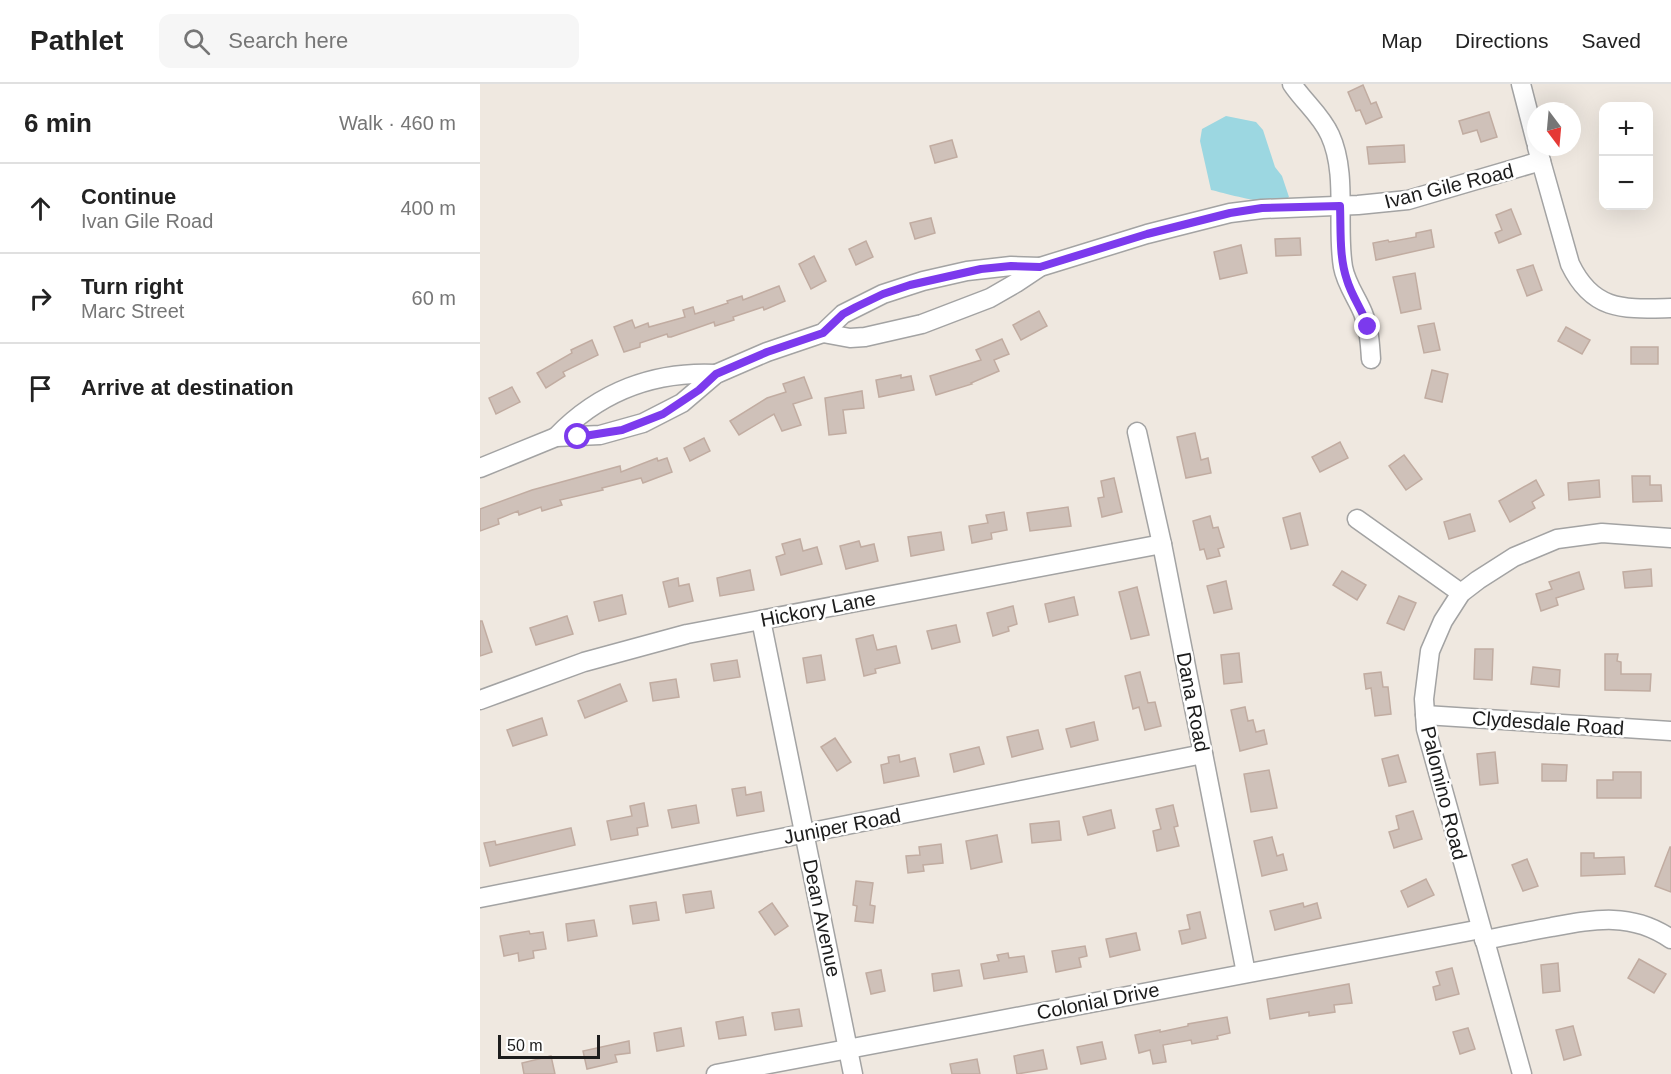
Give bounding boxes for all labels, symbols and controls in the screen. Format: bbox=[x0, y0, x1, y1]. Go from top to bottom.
search box bbox=[159, 14, 579, 68]
text: Pathlet bbox=[30, 25, 123, 56]
icon: search bbox=[180, 25, 213, 58]
text: Search here bbox=[228, 28, 348, 53]
text: Map bbox=[1381, 29, 1422, 52]
text: Directions bbox=[1455, 29, 1548, 52]
text: Saved bbox=[1581, 29, 1641, 52]
north arrow bbox=[1527, 102, 1581, 156]
map controls bbox=[1599, 102, 1653, 210]
button: + bbox=[1599, 102, 1653, 156]
text: 6 min bbox=[24, 108, 92, 138]
text: Walk · 460 m bbox=[339, 112, 456, 134]
button: − bbox=[1599, 156, 1653, 210]
street label: Ivan Gile Road bbox=[1382, 159, 1516, 213]
text: Continue bbox=[81, 184, 176, 209]
icon: ahead bbox=[24, 192, 57, 225]
text: 400 m bbox=[400, 197, 456, 219]
text: Ivan Gile Road bbox=[81, 210, 213, 232]
text: Turn right bbox=[81, 274, 183, 299]
icon: right bbox=[24, 282, 57, 315]
text: 60 m bbox=[412, 287, 456, 309]
text: Marc Street bbox=[81, 300, 184, 322]
route end bbox=[1354, 313, 1380, 339]
icon: arrive bbox=[24, 372, 57, 405]
text: Arrive at destination bbox=[81, 375, 294, 400]
route start bbox=[564, 423, 590, 449]
street label: Hickory Lane bbox=[759, 587, 877, 631]
street label: Dana Road bbox=[1173, 650, 1213, 754]
street label: Clydesdale Road bbox=[1471, 707, 1625, 739]
street label: Palomino Road bbox=[1417, 724, 1471, 862]
street label: Juniper Road bbox=[782, 804, 902, 848]
street label: Dean Avenue bbox=[799, 857, 845, 979]
street label: Colonial Drive bbox=[1035, 978, 1161, 1024]
scale bar bbox=[498, 1032, 600, 1060]
text: 50 m bbox=[507, 1037, 543, 1054]

